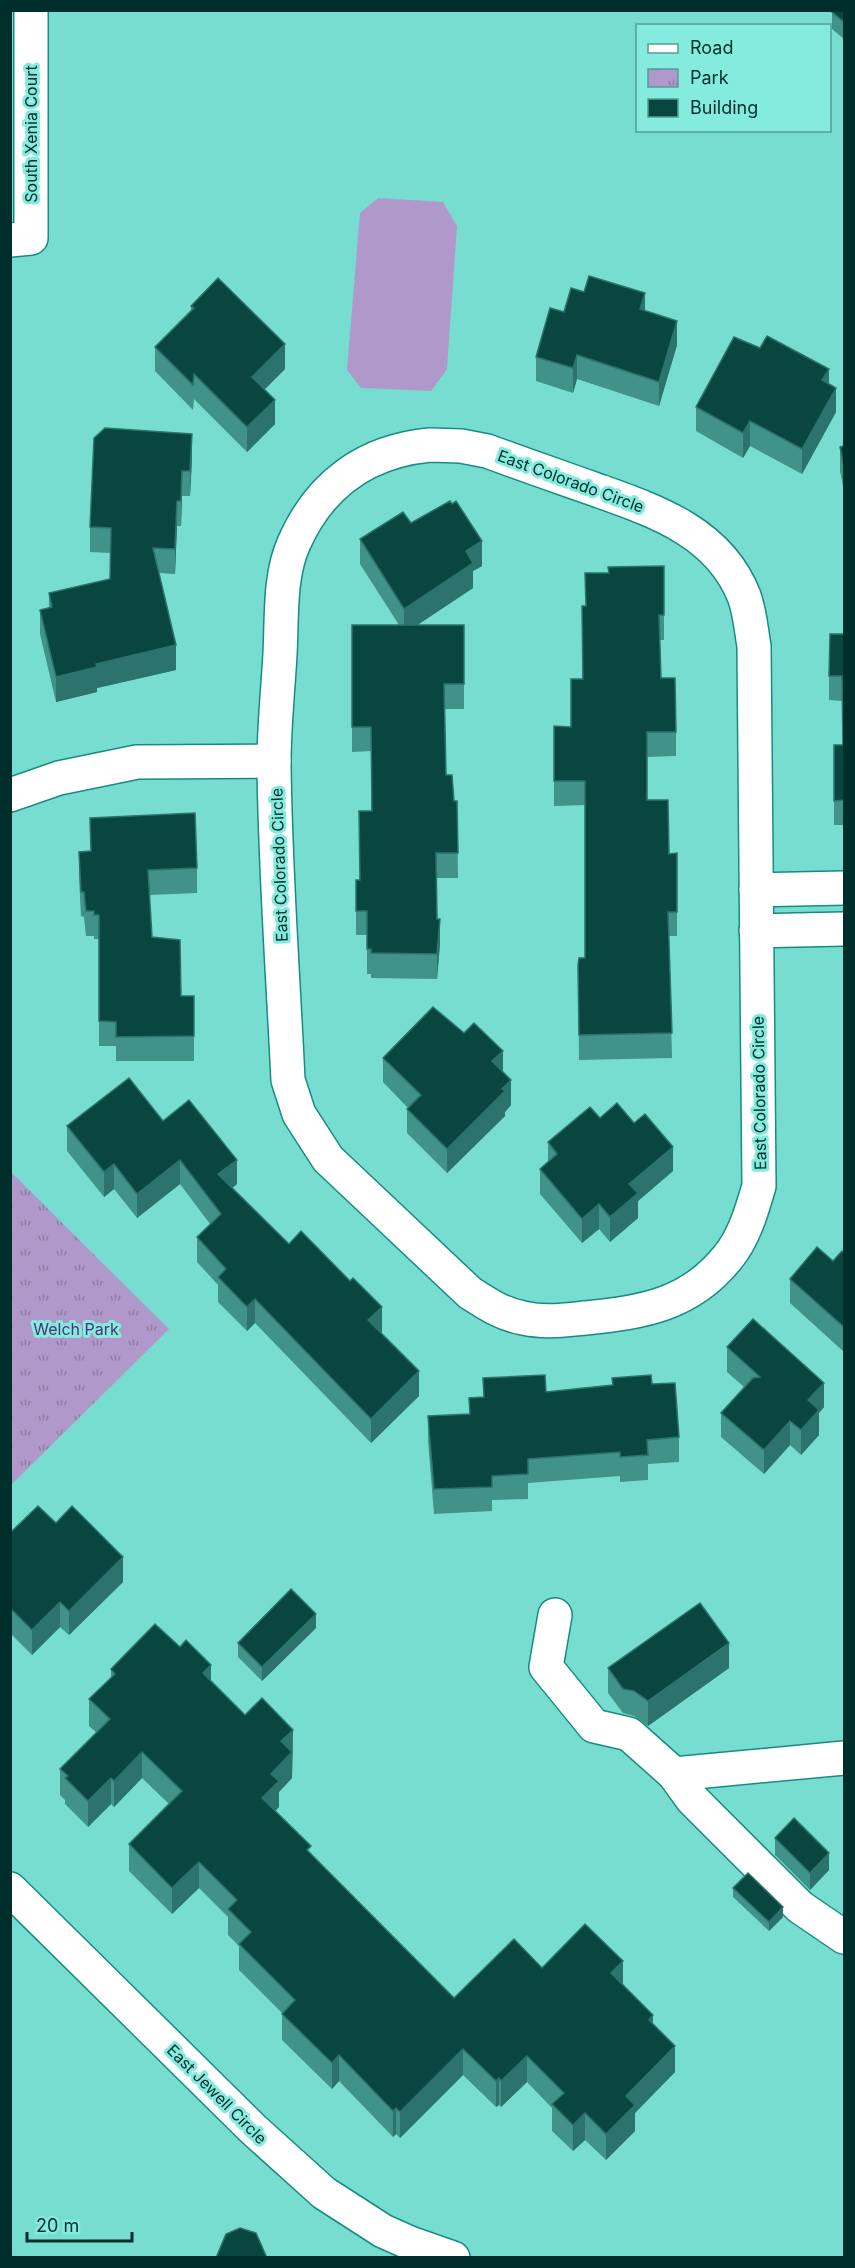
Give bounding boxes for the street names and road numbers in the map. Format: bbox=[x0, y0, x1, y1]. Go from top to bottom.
street label: South Xenia Court bbox=[21, 65, 41, 203]
street label: East Colorado Circle bbox=[495, 445, 647, 517]
street label: East Colorado Circle bbox=[266, 788, 292, 942]
street label: East Colorado Circle bbox=[748, 1016, 770, 1170]
street label: East Jewell Circle bbox=[163, 2040, 271, 2148]

